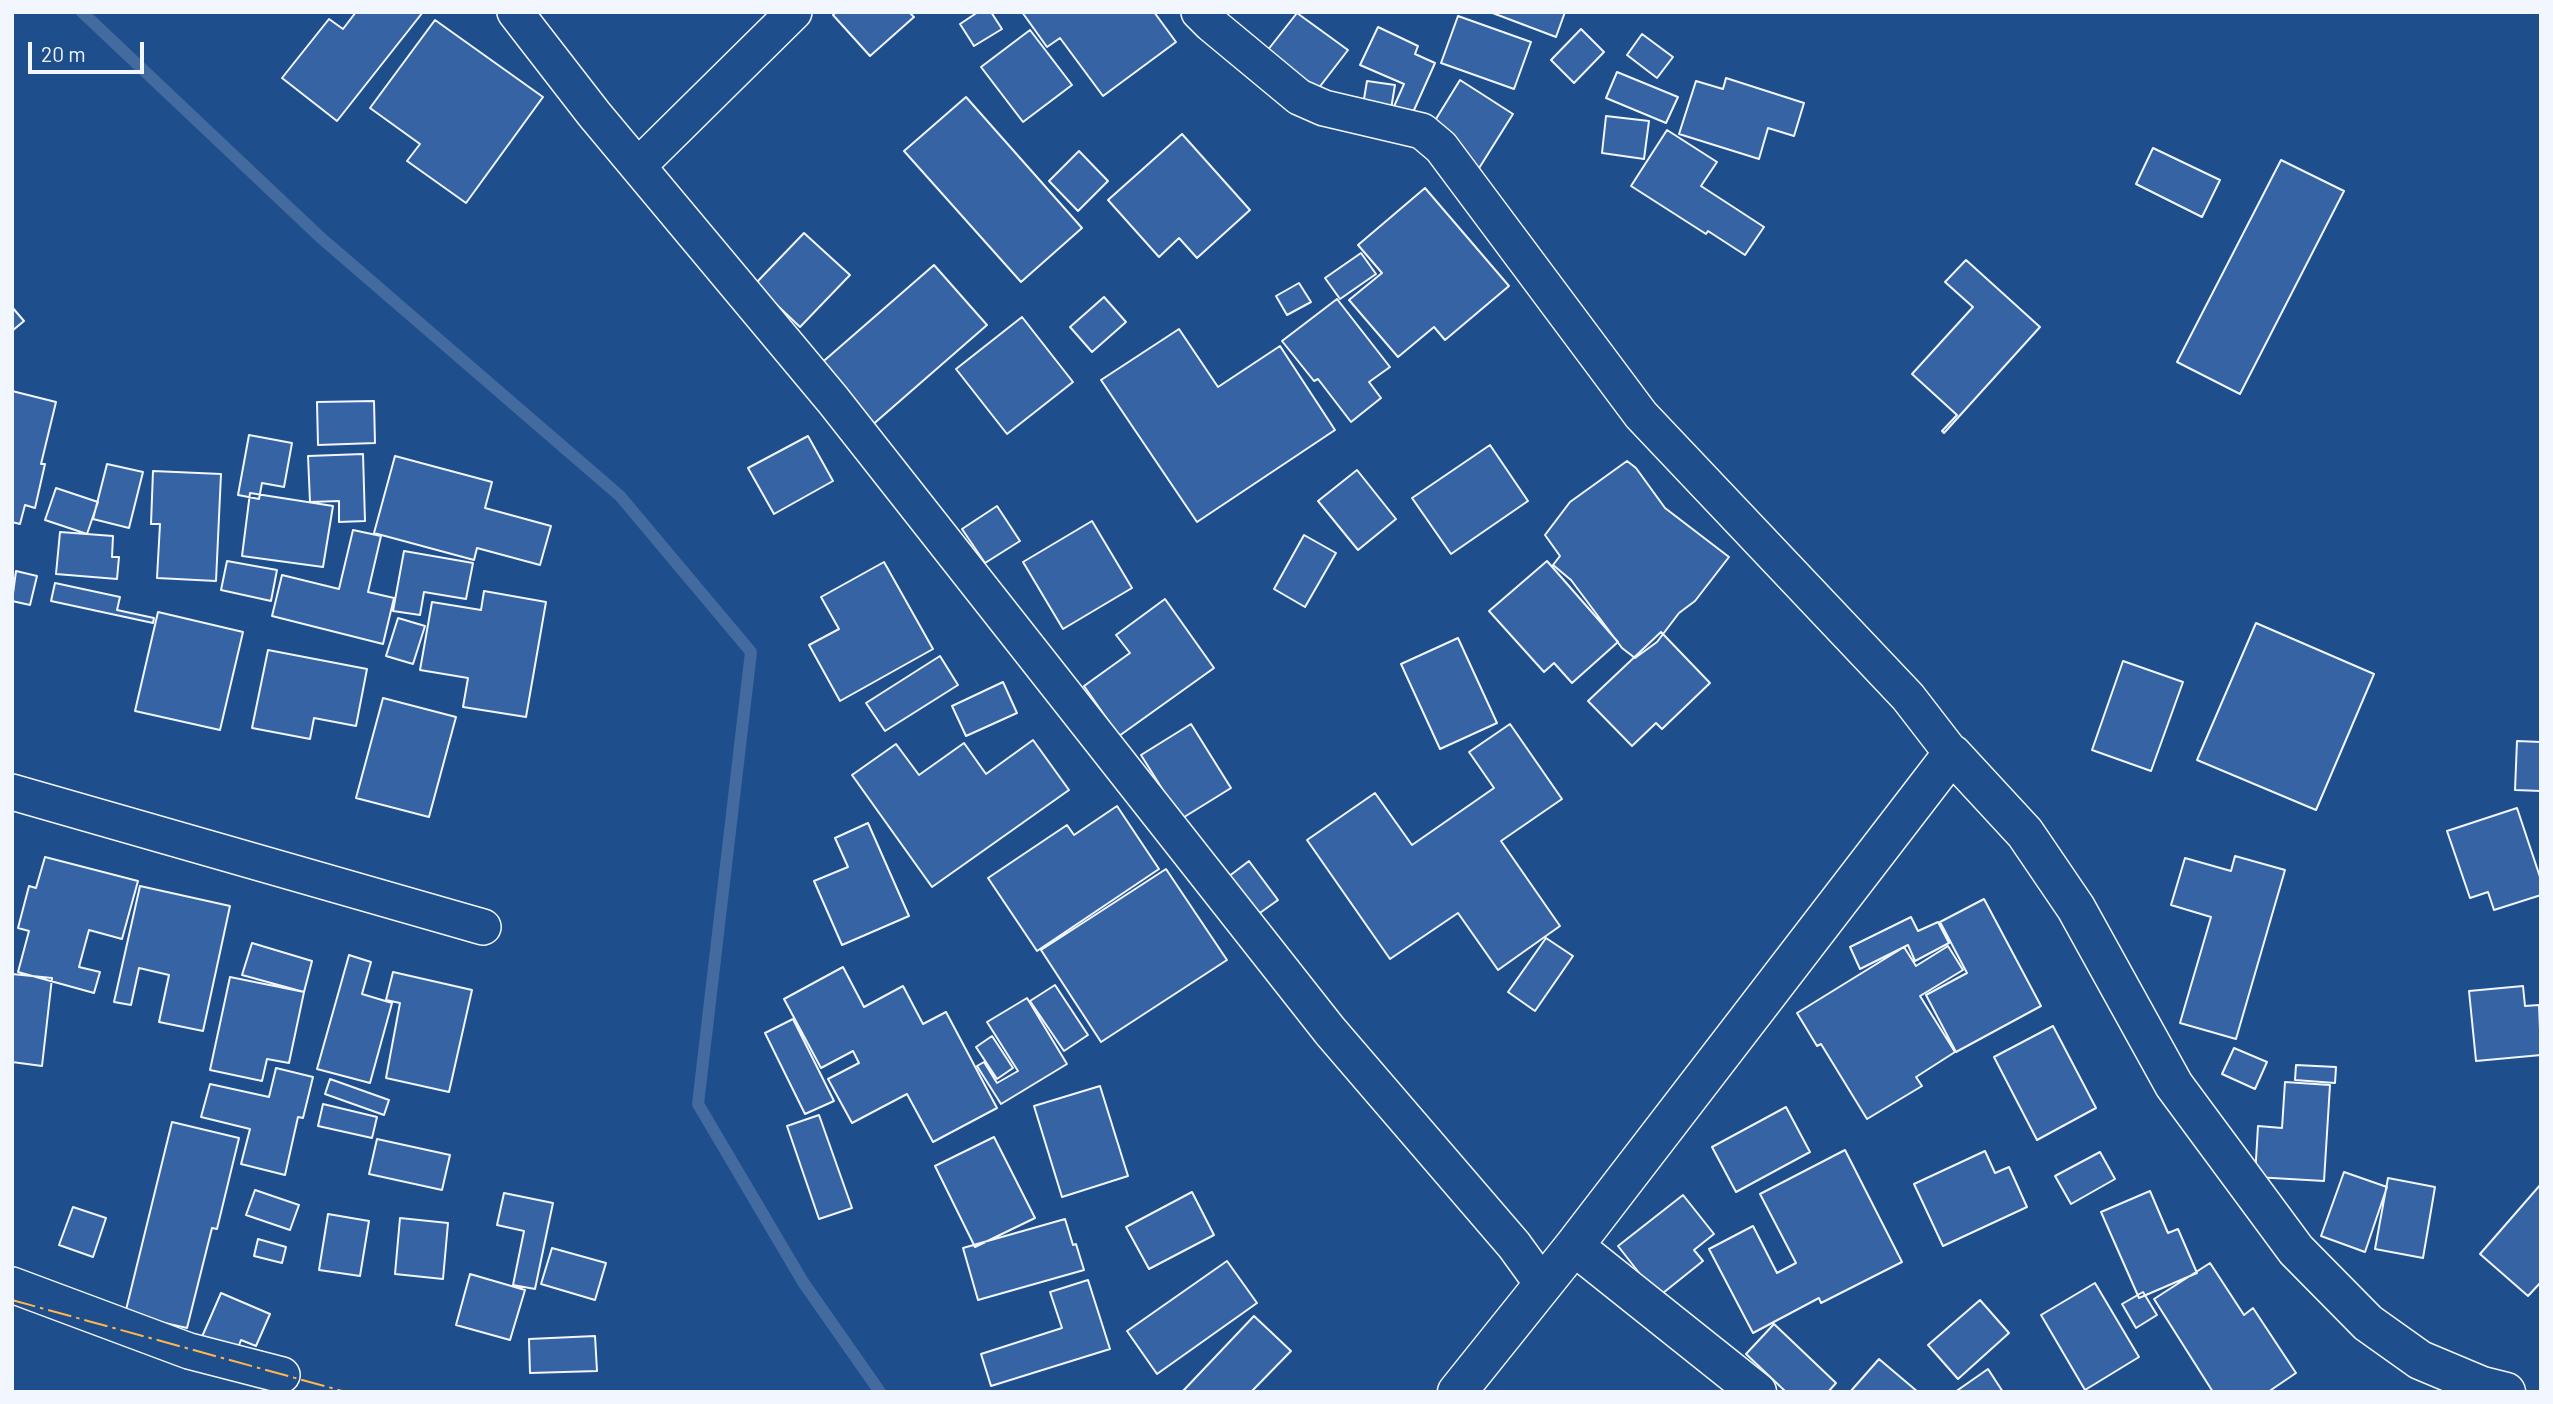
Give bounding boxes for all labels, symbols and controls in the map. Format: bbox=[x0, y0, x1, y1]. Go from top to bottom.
scale bar bbox=[32, 28, 147, 72]
text: 20 m bbox=[41, 41, 86, 66]

